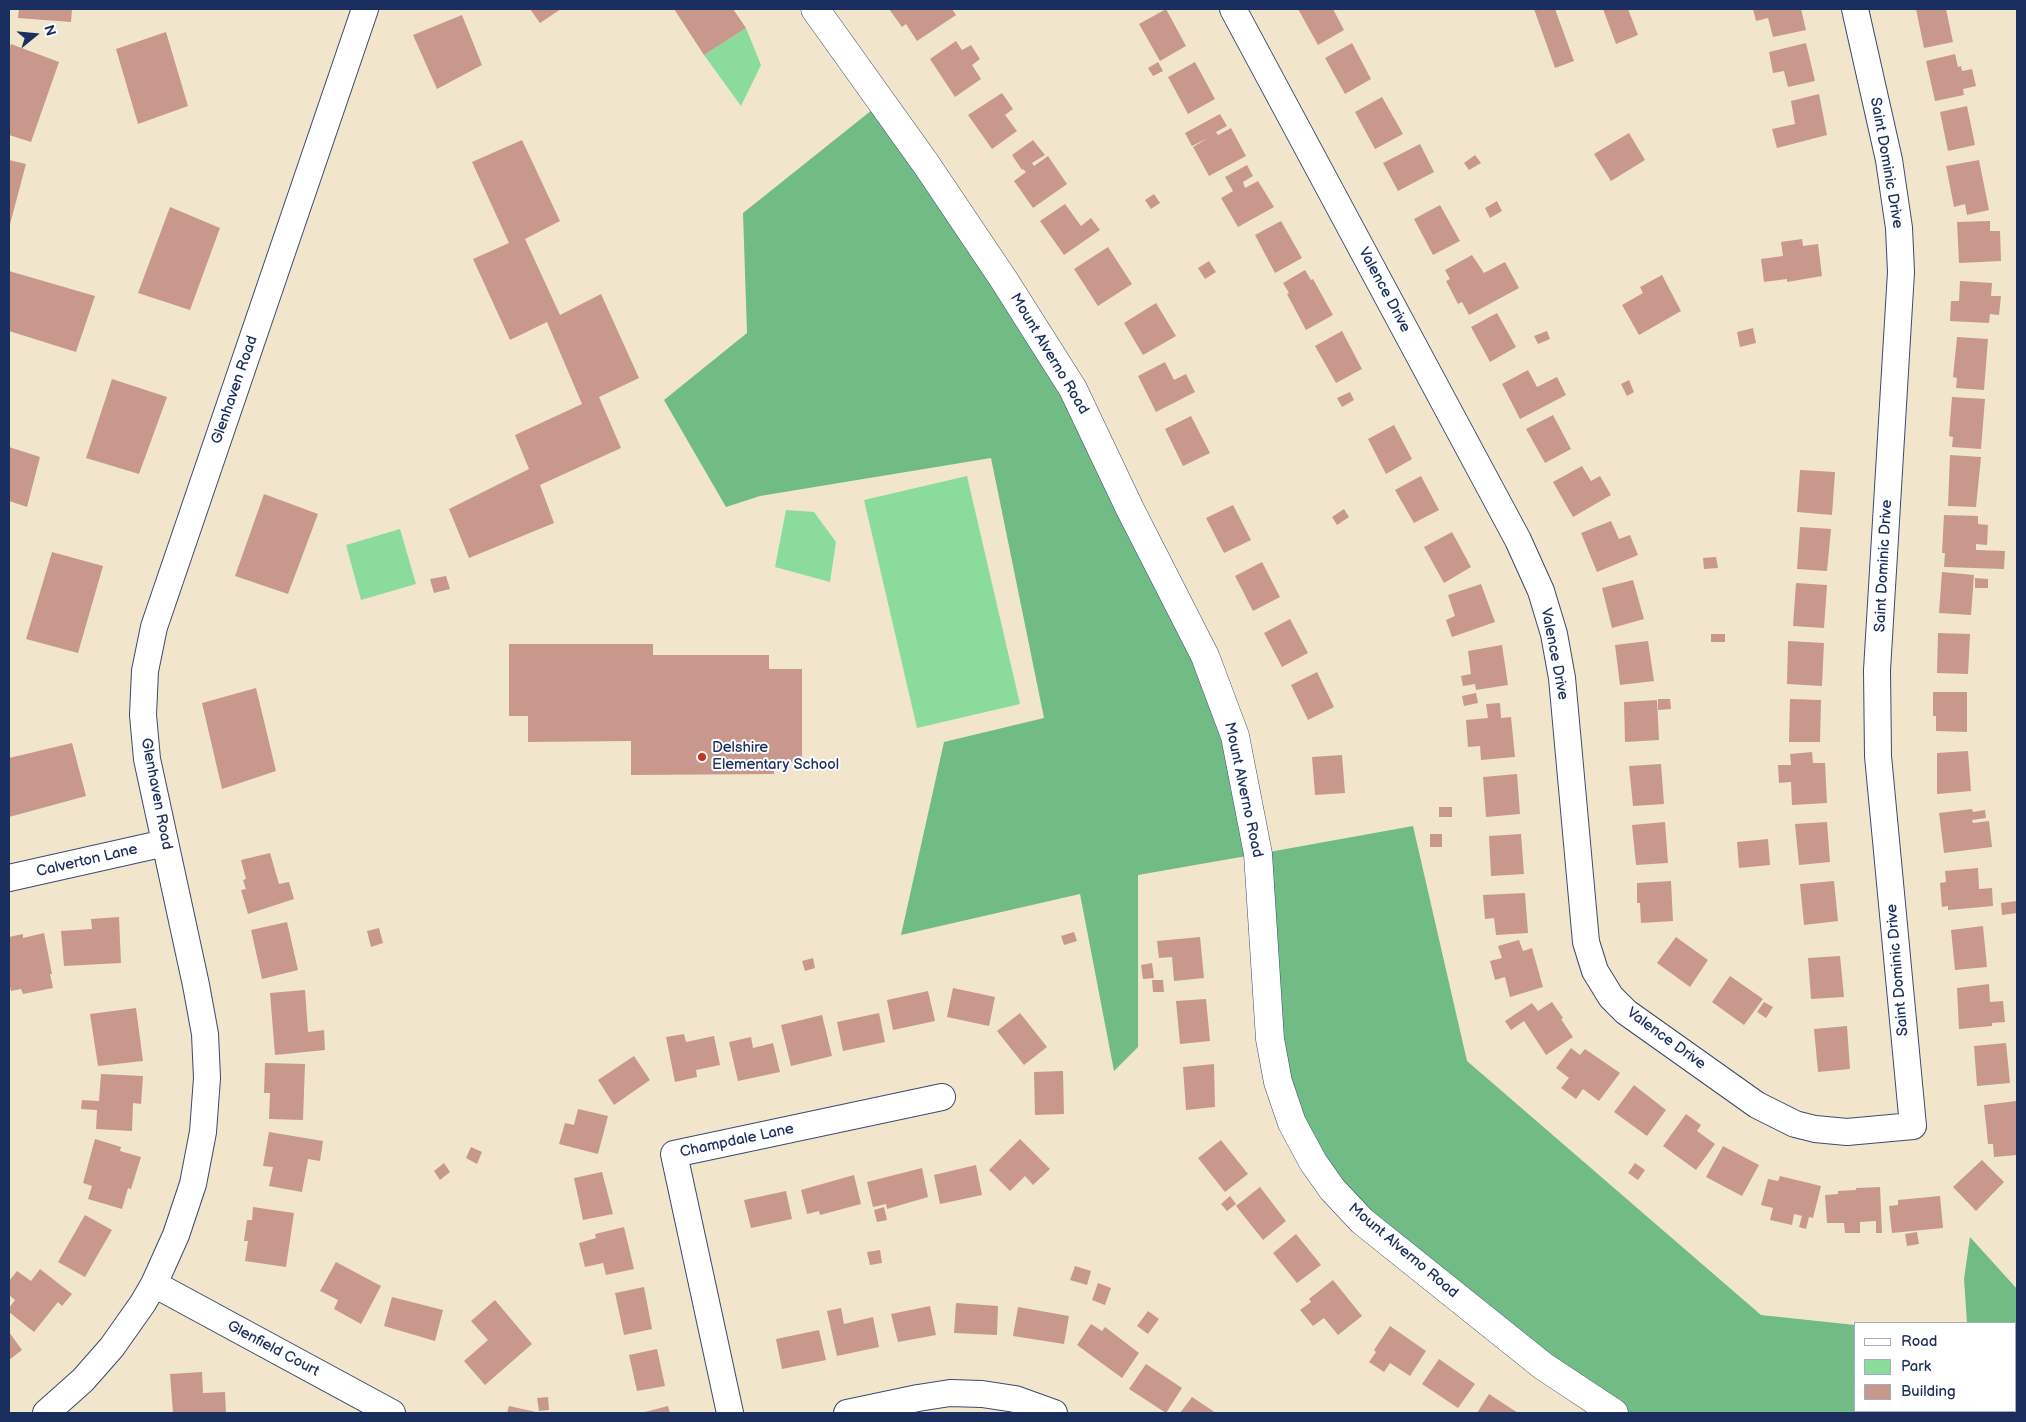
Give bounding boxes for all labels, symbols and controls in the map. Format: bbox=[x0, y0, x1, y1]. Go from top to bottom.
north arrow bbox=[10, 10, 60, 60]
text: N bbox=[40, 23, 59, 38]
street label: Saint Dominic Drive bbox=[1866, 96, 1906, 230]
street label: Valence Drive bbox=[1354, 245, 1414, 335]
street label: Mount Alverno Road bbox=[1006, 290, 1092, 418]
street label: Glenhaven Road bbox=[208, 333, 262, 447]
street label: Saint Dominic Drive bbox=[1872, 499, 1896, 633]
street label: Valence Drive bbox=[1536, 606, 1572, 702]
street label: Mount Alverno Road bbox=[1220, 721, 1266, 859]
street label: Glenhaven Road bbox=[136, 737, 176, 851]
place label: Delshire Elementary School bbox=[712, 739, 839, 774]
marker: Delshire Elementary School bbox=[696, 751, 708, 763]
street label: Calverton Lane bbox=[35, 841, 139, 881]
street label: Saint Dominic Drive bbox=[1883, 903, 1913, 1037]
street label: Valence Drive bbox=[1623, 1004, 1709, 1074]
street label: Champdale Lane bbox=[678, 1120, 796, 1162]
street label: Mount Alverno Road bbox=[1344, 1200, 1462, 1302]
street label: Glenfield Court bbox=[224, 1317, 322, 1381]
legend bbox=[1854, 1322, 2016, 1412]
text: Road bbox=[1901, 1332, 1937, 1351]
text: Park bbox=[1901, 1357, 1931, 1376]
text: Building bbox=[1901, 1382, 1956, 1401]

